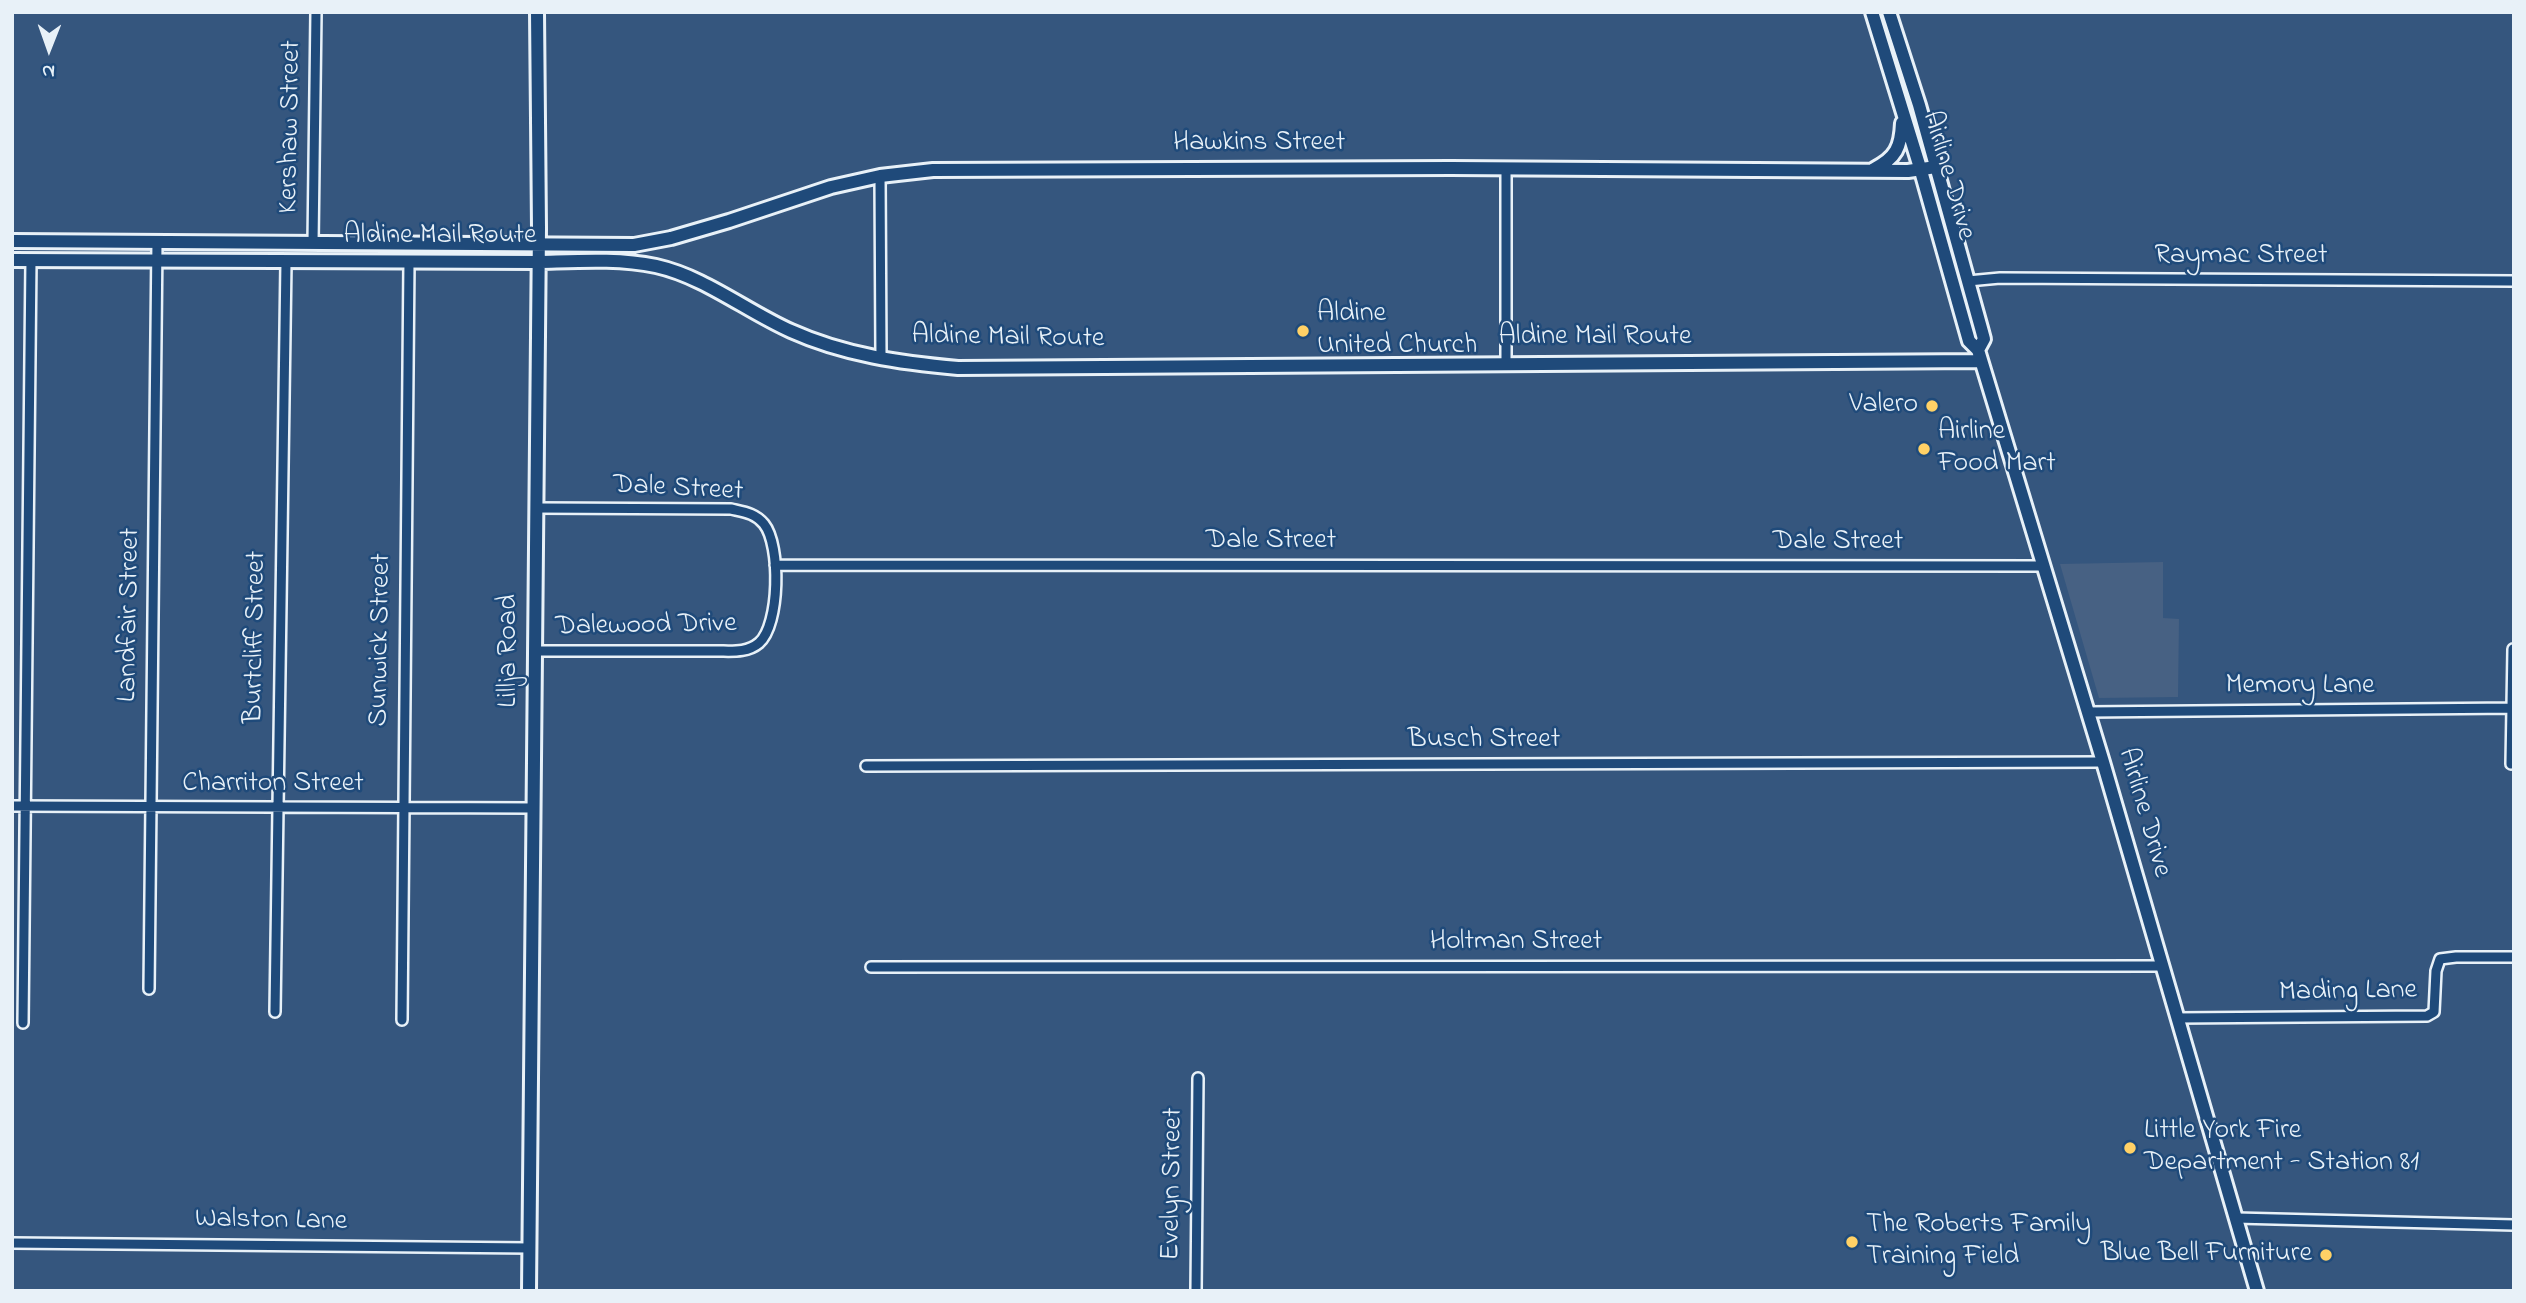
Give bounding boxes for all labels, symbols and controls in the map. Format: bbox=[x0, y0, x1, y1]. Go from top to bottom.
north arrow bbox=[14, 14, 84, 84]
street label: Kershaw Street bbox=[274, 40, 310, 214]
text: N bbox=[42, 57, 55, 84]
street label: Airline Drive bbox=[1913, 108, 1981, 244]
street label: Hawkins Street bbox=[1173, 127, 1345, 161]
street label: Aldine Mail Route bbox=[344, 220, 536, 254]
street label: Raymac Street bbox=[2154, 240, 2328, 274]
place label: Aldine United Church bbox=[1317, 298, 1477, 364]
street label: Aldine Mail Route bbox=[911, 321, 1105, 357]
street label: Aldine Mail Route bbox=[1499, 321, 1691, 355]
marker: Aldine United Church bbox=[1295, 323, 1311, 339]
place label: Valero bbox=[1849, 389, 1918, 423]
marker: Valero bbox=[1924, 398, 1940, 414]
place label: Airline Food Mart bbox=[1938, 416, 2056, 482]
marker: Airline Food Mart bbox=[1916, 441, 1932, 457]
street label: Dale Street bbox=[612, 470, 744, 510]
street label: Dale Street bbox=[1206, 525, 1336, 559]
street label: Dale Street bbox=[1773, 526, 1903, 560]
street label: Landfair Street bbox=[113, 528, 149, 702]
street label: Burtcliff Street bbox=[239, 550, 275, 724]
street label: Sunwick Street bbox=[364, 553, 400, 727]
street label: Lillja Road bbox=[493, 594, 527, 708]
street label: Dalewood Drive bbox=[555, 609, 737, 645]
street label: Memory Lane bbox=[2226, 670, 2374, 704]
street label: Busch Street bbox=[1408, 724, 1560, 758]
street label: Airline Drive bbox=[2109, 745, 2177, 881]
street label: Charriton Street bbox=[182, 768, 364, 802]
street label: Holtman Street bbox=[1430, 926, 1602, 960]
street label: Mading Lane bbox=[2279, 975, 2417, 1011]
street label: Evelyn Street bbox=[1156, 1107, 1192, 1261]
place label: Little York Fire Department - Station 81 bbox=[2144, 1115, 2419, 1181]
marker: Little York Fire Department - Station 81 bbox=[2122, 1140, 2138, 1156]
street label: Walston Lane bbox=[195, 1204, 347, 1240]
place label: The Roberts Family Training Field bbox=[1866, 1209, 2091, 1275]
marker: The Roberts Family Training Field bbox=[1844, 1234, 1860, 1250]
place label: Blue Bell Furniture bbox=[2101, 1238, 2312, 1272]
marker: Blue Bell Furniture bbox=[2318, 1247, 2334, 1263]

